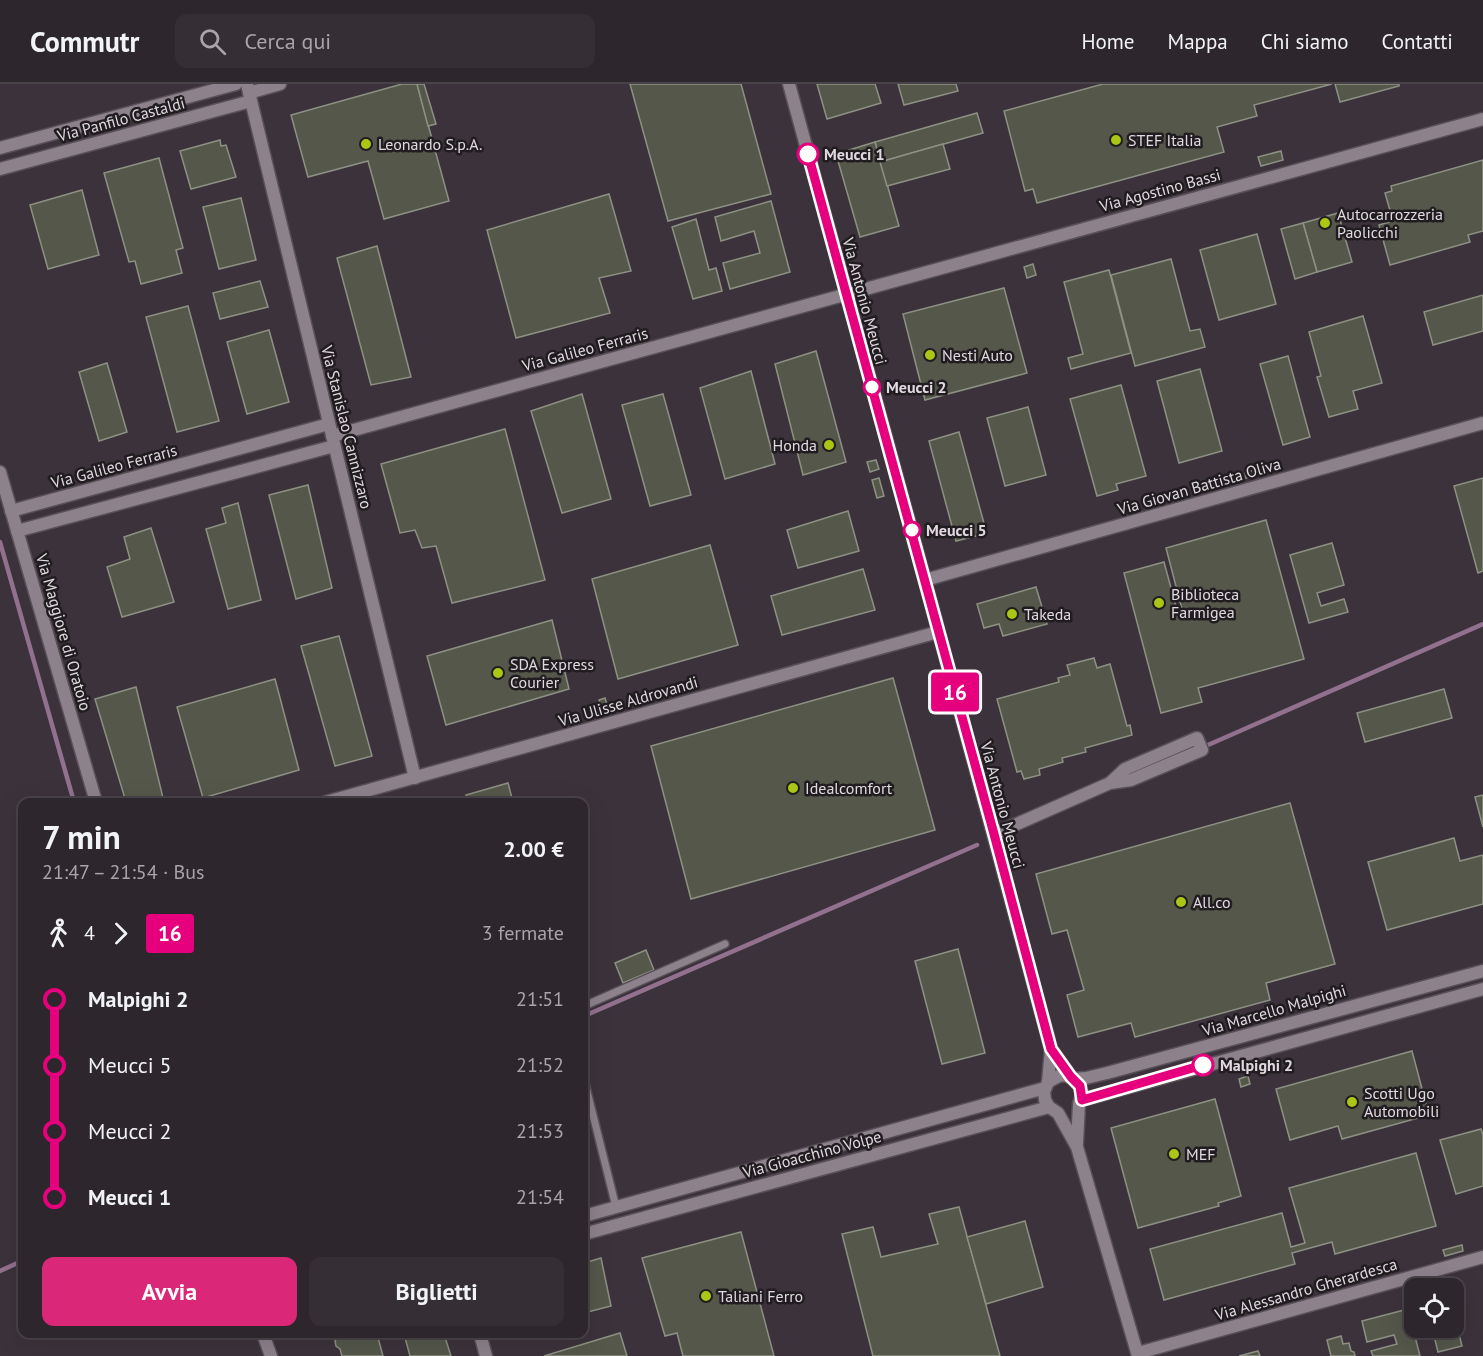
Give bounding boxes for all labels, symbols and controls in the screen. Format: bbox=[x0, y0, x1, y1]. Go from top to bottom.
search box bbox=[175, 14, 595, 68]
text: Commutr bbox=[30, 23, 139, 60]
icon: search bbox=[196, 25, 229, 58]
text: Cerca qui bbox=[244, 27, 331, 55]
text: Home bbox=[1081, 28, 1135, 55]
text: Mappa bbox=[1168, 28, 1228, 55]
text: Chi siamo bbox=[1261, 28, 1349, 55]
text: Contatti bbox=[1382, 28, 1453, 55]
street label: Via Panfilo Castaldi bbox=[54, 92, 187, 146]
place label: STEF Italia bbox=[1128, 130, 1201, 150]
marker: STEF Italia bbox=[1109, 133, 1123, 147]
place label: Leonardo S.p.A. bbox=[378, 134, 482, 154]
marker: Leonardo S.p.A. bbox=[359, 137, 373, 151]
marker: Meucci 1 bbox=[797, 143, 819, 165]
place label: Meucci 1 bbox=[824, 144, 885, 164]
street label: Via Agostino Bassi bbox=[1096, 164, 1223, 216]
place label: Autocarrozzeria Paolicchi bbox=[1337, 204, 1443, 242]
marker: Autocarrozzeria Paolicchi bbox=[1318, 216, 1332, 230]
street label: Via Antonio Meucci bbox=[838, 234, 892, 367]
street label: Via Galileo Ferraris bbox=[519, 323, 650, 376]
street label: Via Stanislao Cannizzaro bbox=[317, 342, 377, 511]
place label: Nesti Auto bbox=[942, 345, 1013, 365]
marker: Nesti Auto bbox=[923, 348, 937, 362]
place label: Meucci 2 bbox=[886, 377, 947, 397]
marker: Meucci 2 bbox=[863, 378, 881, 396]
place label: Honda bbox=[772, 435, 817, 455]
marker: Honda bbox=[822, 438, 836, 452]
street label: Via Galileo Ferraris bbox=[48, 440, 179, 493]
street label: Via Giovan Battista Oliva bbox=[1114, 453, 1283, 519]
place label: Meucci 5 bbox=[926, 520, 987, 540]
marker: Meucci 5 bbox=[903, 521, 921, 539]
street label: Via Maggiore di Oratoio bbox=[32, 550, 96, 713]
place label: Biblioteca Farmigea bbox=[1171, 584, 1239, 622]
marker: Biblioteca Farmigea bbox=[1152, 596, 1166, 610]
place label: Takeda bbox=[1024, 604, 1071, 624]
marker: Takeda bbox=[1005, 607, 1019, 621]
place label: SDA Express Courier bbox=[510, 654, 594, 692]
marker: SDA Express Courier bbox=[491, 666, 505, 680]
street label: Via Ulisse Aldrovandi bbox=[555, 672, 700, 731]
line badge: 16 bbox=[928, 672, 982, 712]
text: 16 bbox=[943, 679, 967, 706]
street label: Via Antonio Meucci bbox=[976, 738, 1030, 871]
place label: Idealcomfort bbox=[805, 778, 893, 798]
marker: Idealcomfort bbox=[786, 781, 800, 795]
text: 7 min bbox=[42, 815, 121, 858]
text: 2.00 € bbox=[503, 835, 564, 863]
text: 21:47 – 21:54 · Bus bbox=[42, 859, 204, 885]
place label: All.co bbox=[1193, 892, 1231, 912]
marker: All.co bbox=[1174, 895, 1188, 909]
icon: walk bbox=[42, 917, 75, 950]
icon: forward bbox=[104, 917, 137, 950]
text: 4 bbox=[84, 920, 95, 946]
text: 16 bbox=[158, 920, 182, 947]
text: 3 fermate bbox=[482, 920, 564, 946]
street label: Via Marcello Malpighi bbox=[1199, 980, 1348, 1040]
text: Malpighi 2 bbox=[88, 985, 189, 1013]
text: 21:51 bbox=[516, 986, 564, 1012]
text: Meucci 5 bbox=[88, 1051, 172, 1079]
text: 21:52 bbox=[516, 1052, 564, 1078]
marker: Malpighi 2 bbox=[1192, 1054, 1214, 1076]
place label: Malpighi 2 bbox=[1220, 1055, 1293, 1075]
place label: Scotti Ugo Automobili bbox=[1364, 1083, 1439, 1121]
marker: Scotti Ugo Automobili bbox=[1345, 1095, 1359, 1109]
text: Meucci 2 bbox=[88, 1117, 172, 1145]
text: 21:53 bbox=[516, 1118, 564, 1144]
street label: Via Gioacchino Volpe bbox=[740, 1126, 883, 1182]
place label: MEF bbox=[1186, 1144, 1216, 1164]
marker: MEF bbox=[1167, 1147, 1181, 1161]
text: Meucci 1 bbox=[88, 1183, 171, 1211]
text: 21:54 bbox=[516, 1184, 564, 1210]
street label: Via Alessandro Gherardesca bbox=[1212, 1253, 1399, 1325]
button: Avvia bbox=[42, 1257, 297, 1326]
button: Biglietti bbox=[309, 1257, 564, 1326]
map controls bbox=[1404, 1278, 1464, 1338]
button: locate bbox=[1404, 1278, 1464, 1338]
place label: Taliani Ferro bbox=[718, 1286, 803, 1306]
marker: Taliani Ferro bbox=[699, 1289, 713, 1303]

